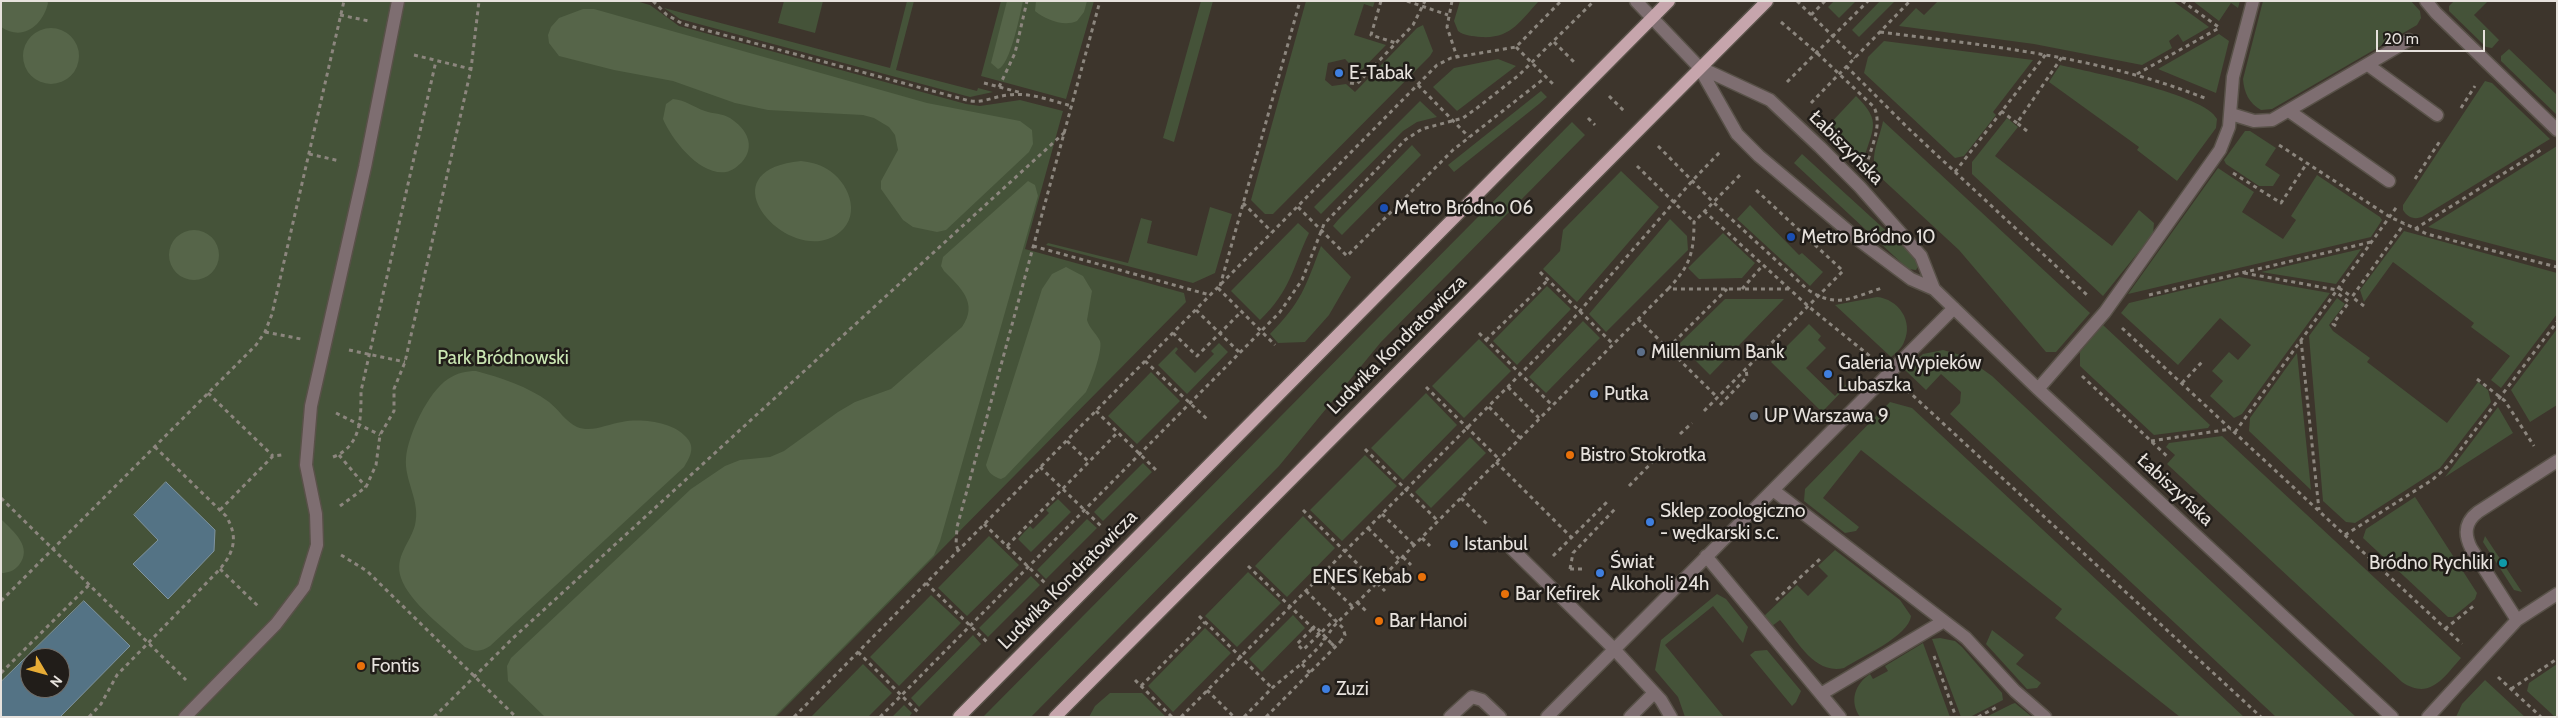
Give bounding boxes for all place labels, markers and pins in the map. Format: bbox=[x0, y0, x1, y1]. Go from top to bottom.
place label: E-Tabak bbox=[1349, 62, 1413, 84]
marker: E-Tabak bbox=[1333, 67, 1345, 79]
place label: Metro Bródno 06 bbox=[1394, 197, 1533, 219]
marker: Metro Bródno 06 bbox=[1378, 202, 1390, 214]
place label: Metro Bródno 10 bbox=[1801, 226, 1936, 248]
marker: Metro Bródno 10 bbox=[1785, 231, 1797, 243]
place label: Millennium Bank bbox=[1651, 341, 1785, 363]
marker: Millennium Bank bbox=[1635, 346, 1647, 358]
place label: Galeria Wypieków Lubaszka bbox=[1838, 352, 1981, 396]
marker: Galeria Wypieków Lubaszka bbox=[1822, 368, 1834, 380]
place label: Putka bbox=[1604, 383, 1649, 405]
marker: Putka bbox=[1588, 388, 1600, 400]
place label: UP Warszawa 9 bbox=[1764, 405, 1889, 427]
marker: UP Warszawa 9 bbox=[1748, 410, 1760, 422]
place label: Bistro Stokrotka bbox=[1580, 444, 1706, 466]
marker: Bistro Stokrotka bbox=[1564, 449, 1576, 461]
place label: Sklep zoologiczno - wędkarski s.c. bbox=[1660, 500, 1805, 544]
marker: Sklep zoologiczno - wędkarski s.c. bbox=[1644, 516, 1656, 528]
place label: Istanbul bbox=[1464, 533, 1528, 555]
marker: Istanbul bbox=[1448, 538, 1460, 550]
place label: Świat Alkoholi 24h bbox=[1610, 551, 1709, 595]
place label: Bródno Rychliki bbox=[2369, 552, 2493, 574]
marker: Bródno Rychliki bbox=[2497, 557, 2509, 569]
place label: ENES Kebab bbox=[1312, 566, 1412, 588]
marker: Świat Alkoholi 24h bbox=[1594, 567, 1606, 579]
marker: ENES Kebab bbox=[1416, 571, 1428, 583]
place label: Bar Kefirek bbox=[1515, 583, 1600, 605]
marker: Bar Kefirek bbox=[1499, 588, 1511, 600]
place label: Bar Hanoi bbox=[1389, 610, 1467, 632]
marker: Bar Hanoi bbox=[1373, 615, 1385, 627]
place label: Fontis bbox=[371, 655, 419, 677]
marker: Fontis bbox=[355, 660, 367, 672]
place label: Zuzi bbox=[1336, 678, 1369, 700]
marker: Zuzi bbox=[1320, 683, 1332, 695]

